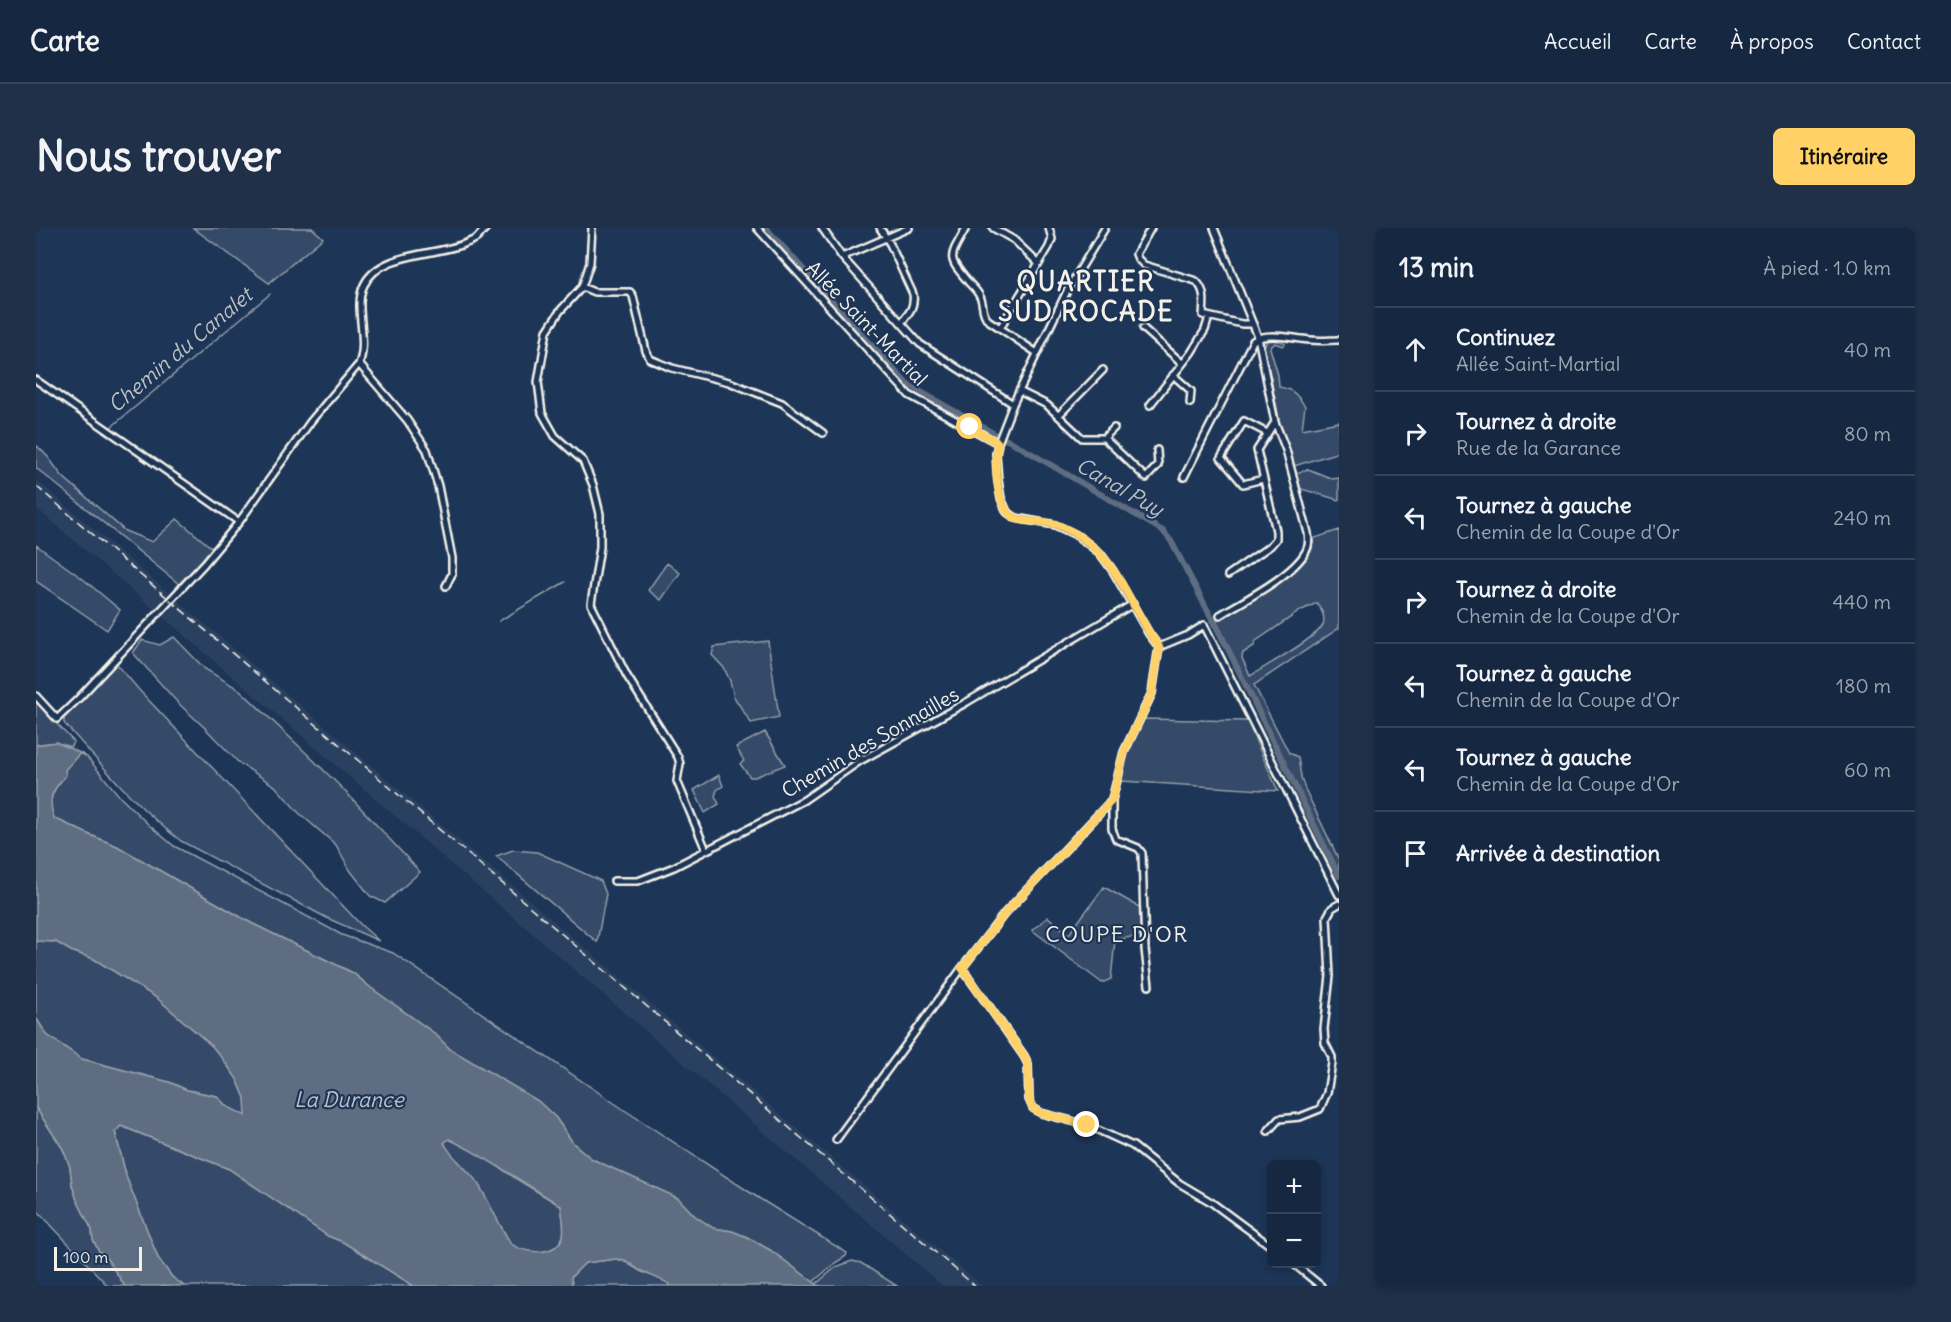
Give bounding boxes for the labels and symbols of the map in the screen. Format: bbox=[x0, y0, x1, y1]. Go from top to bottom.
street label: Allée Saint-Martial bbox=[801, 255, 933, 391]
district label: QUARTIER SUD ROCADE bbox=[998, 265, 1174, 328]
water label: Chemin du Canalet bbox=[102, 280, 260, 418]
route start bbox=[956, 413, 982, 439]
water label: Canal Puy bbox=[1072, 451, 1170, 524]
street label: Chemin des Sonnailles bbox=[777, 681, 963, 803]
district label: COUPE D'OR bbox=[1045, 920, 1189, 948]
water label: La Durance bbox=[294, 1086, 405, 1113]
route end bbox=[1073, 1111, 1099, 1137]
scale bar bbox=[54, 1244, 142, 1272]

